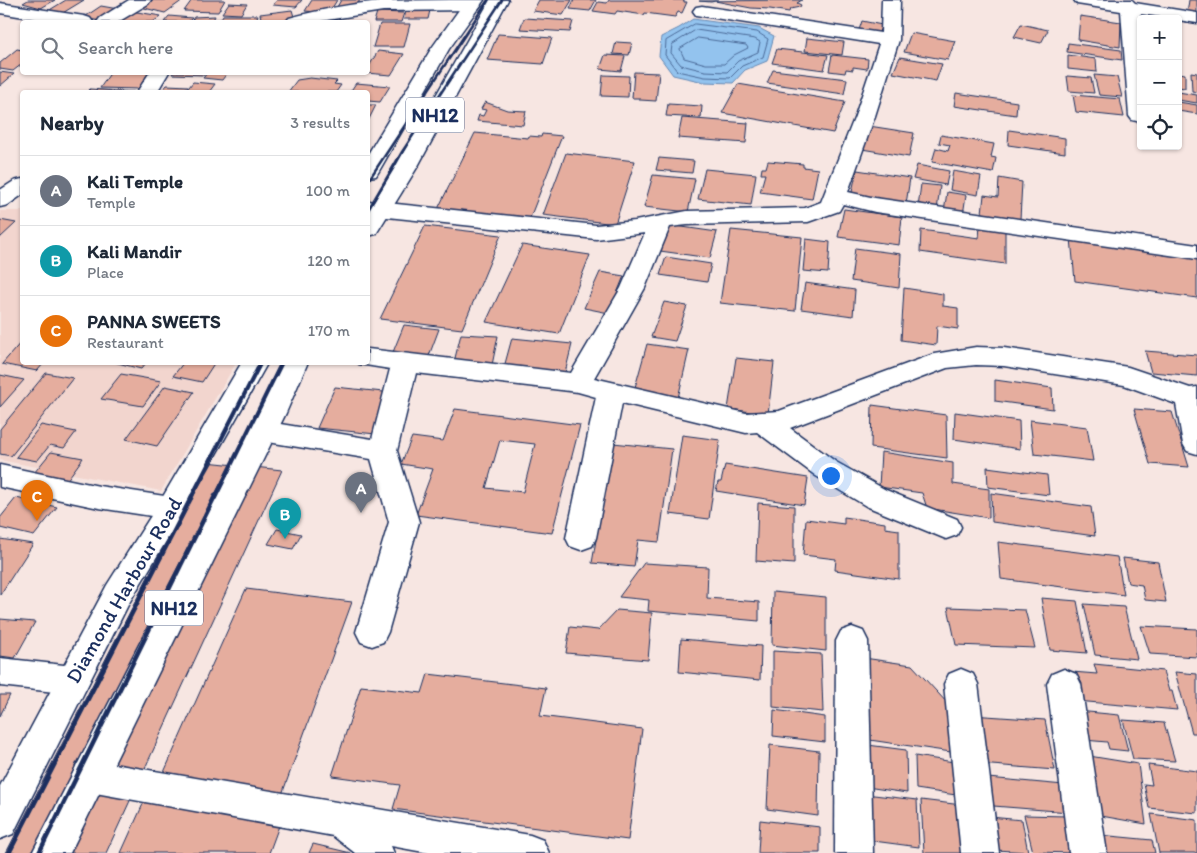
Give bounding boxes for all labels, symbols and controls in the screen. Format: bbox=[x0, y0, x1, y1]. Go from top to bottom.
map controls bbox=[1137, 15, 1182, 150]
button: + bbox=[1137, 15, 1182, 60]
search box bbox=[20, 20, 370, 75]
icon: search bbox=[38, 34, 66, 62]
text: Search here bbox=[78, 36, 173, 59]
button: − bbox=[1137, 60, 1182, 105]
road number: NH12 bbox=[406, 98, 464, 132]
button: locate bbox=[1137, 105, 1182, 150]
text: Nearby bbox=[40, 110, 104, 135]
text: 3 results bbox=[290, 113, 350, 132]
text: Kali Temple bbox=[87, 170, 183, 193]
text: A bbox=[51, 181, 61, 200]
text: 100 m bbox=[306, 181, 350, 200]
text: Temple bbox=[87, 193, 136, 212]
text: Kali Mandir bbox=[87, 240, 182, 263]
text: B bbox=[51, 251, 61, 270]
text: 120 m bbox=[307, 251, 350, 270]
text: Place bbox=[87, 263, 124, 282]
text: PANNA SWEETS bbox=[87, 310, 221, 333]
text: C bbox=[51, 321, 61, 340]
text: 170 m bbox=[308, 321, 350, 340]
text: Restaurant bbox=[87, 333, 164, 352]
your location bbox=[818, 463, 844, 489]
pin: A bbox=[345, 472, 377, 513]
pin: C bbox=[21, 480, 53, 521]
street label: Diamond Harbour Road bbox=[60, 492, 187, 687]
pin: B bbox=[269, 498, 301, 539]
road number: NH12 bbox=[145, 590, 203, 626]

